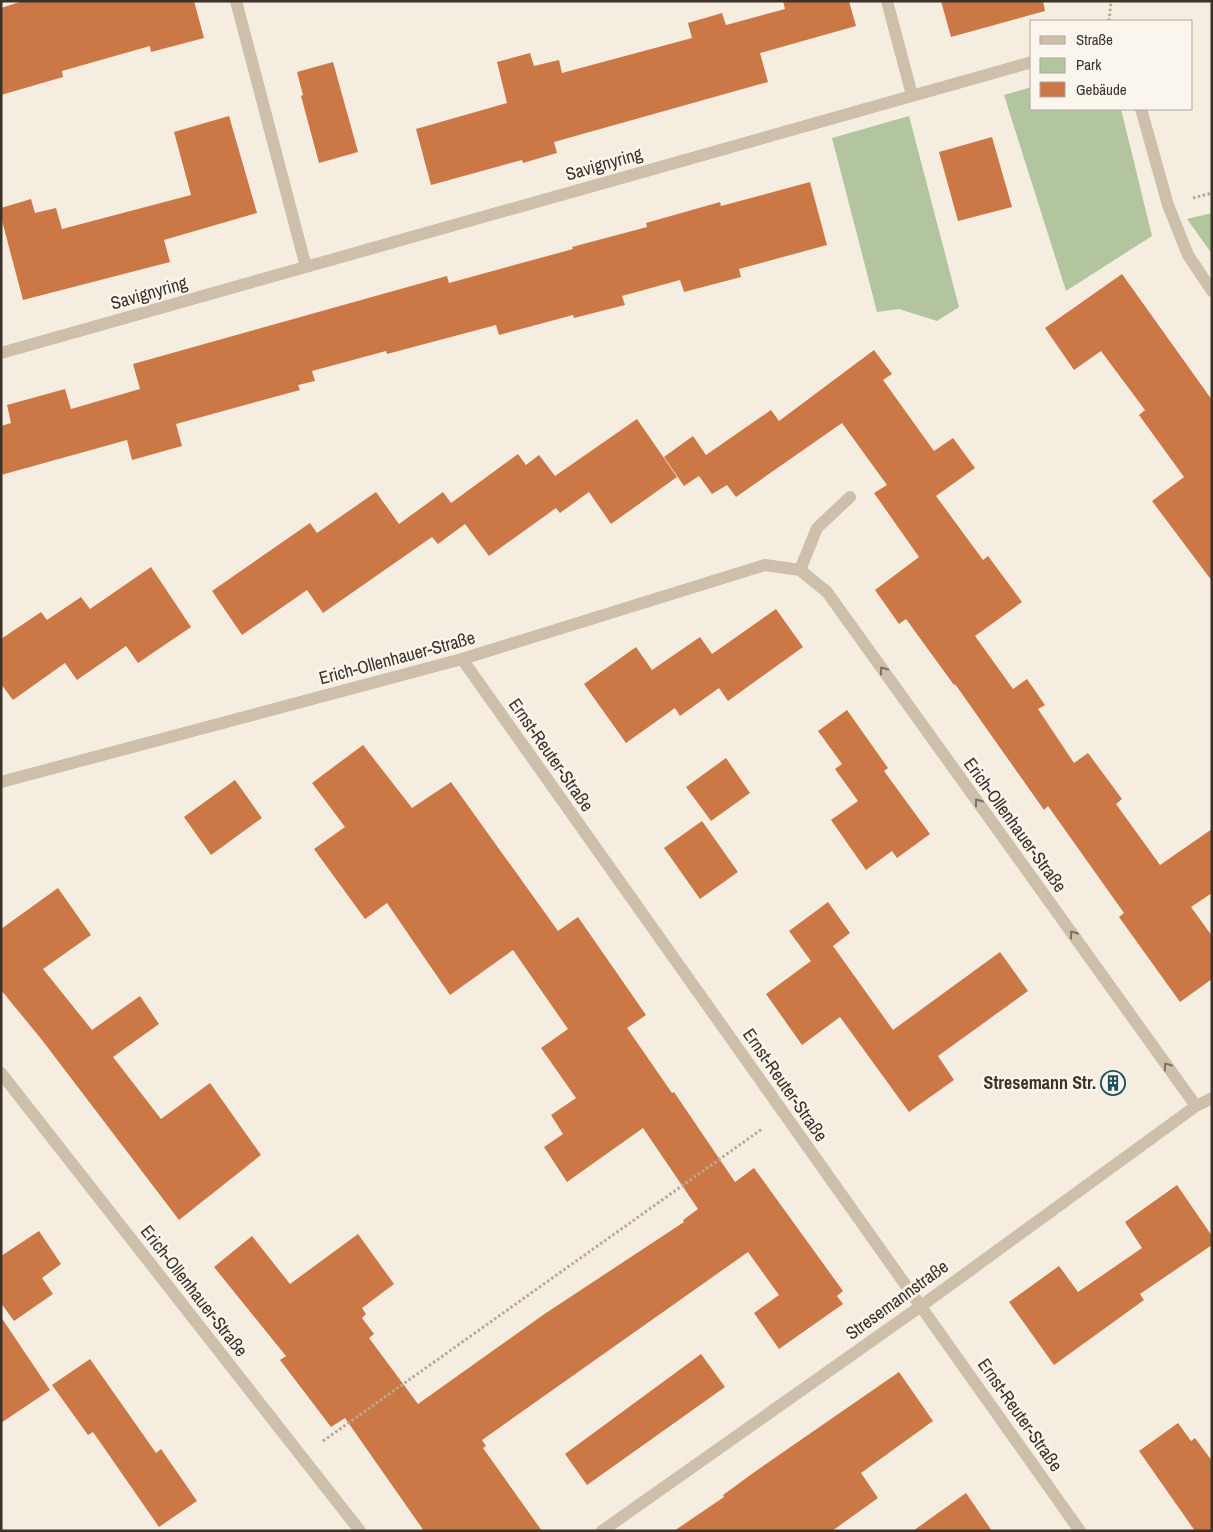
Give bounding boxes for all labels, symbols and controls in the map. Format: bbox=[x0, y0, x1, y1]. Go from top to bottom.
legend bbox=[1030, 20, 1193, 110]
text: Straße bbox=[1076, 29, 1113, 50]
text: Park bbox=[1076, 54, 1102, 75]
text: Gebäude bbox=[1076, 79, 1127, 100]
street label: Savignyring bbox=[563, 140, 646, 186]
street label: Savignyring bbox=[108, 269, 191, 315]
street label: Erich-Ollenhauer-Straße bbox=[316, 625, 478, 690]
one-way arrow bbox=[880, 666, 889, 676]
street label: Ernst-Reuter-Straße bbox=[503, 693, 600, 816]
street label: Erich-Ollenhauer-Straße bbox=[958, 752, 1073, 897]
one-way arrow bbox=[975, 798, 984, 808]
one-way arrow bbox=[1070, 931, 1078, 940]
street label: Ernst-Reuter-Straße bbox=[737, 1023, 834, 1146]
one-way arrow bbox=[1165, 1063, 1173, 1072]
place label: Stresemann Str. bbox=[984, 1070, 1096, 1095]
building icon: Stresemann Str. bbox=[1100, 1070, 1126, 1096]
street label: Erich-Ollenhauer-Straße bbox=[135, 1220, 254, 1362]
street label: Stresemannstraße bbox=[840, 1254, 953, 1345]
street label: Ernst-Reuter-Straße bbox=[972, 1353, 1069, 1476]

